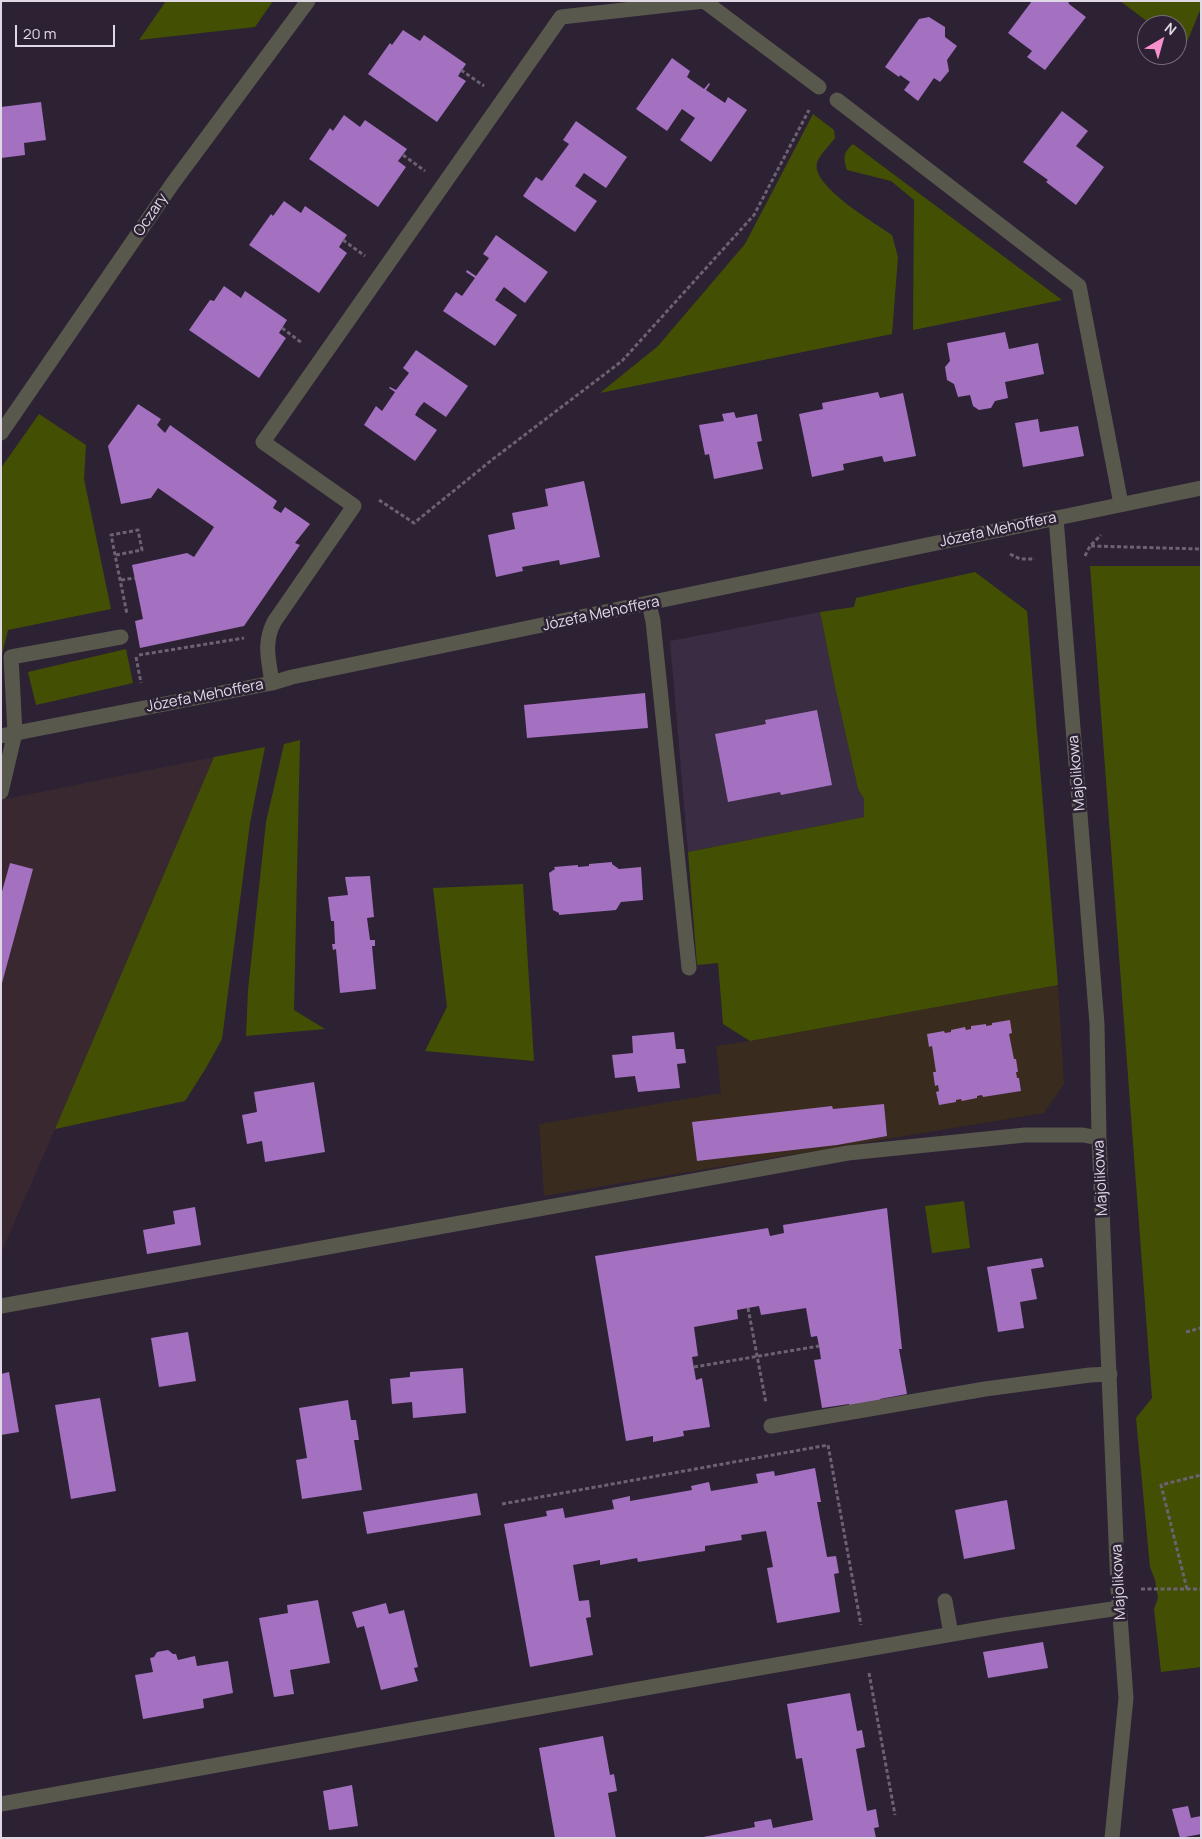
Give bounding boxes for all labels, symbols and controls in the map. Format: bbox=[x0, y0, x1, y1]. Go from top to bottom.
scale bar bbox=[18, 15, 118, 47]
north arrow bbox=[1137, 15, 1187, 65]
text: N bbox=[1161, 18, 1181, 39]
text: 20 m bbox=[23, 23, 56, 44]
street label: Oczary bbox=[130, 190, 172, 240]
street label: Józefa Mehoffera bbox=[938, 509, 1058, 551]
street label: Józefa Mehoffera bbox=[541, 593, 661, 635]
street label: Józefa Mehoffera bbox=[145, 676, 265, 716]
street label: Majolikowa bbox=[1065, 734, 1089, 812]
street label: Majolikowa bbox=[1090, 1140, 1112, 1216]
street label: Majolikowa bbox=[1108, 1544, 1130, 1620]

